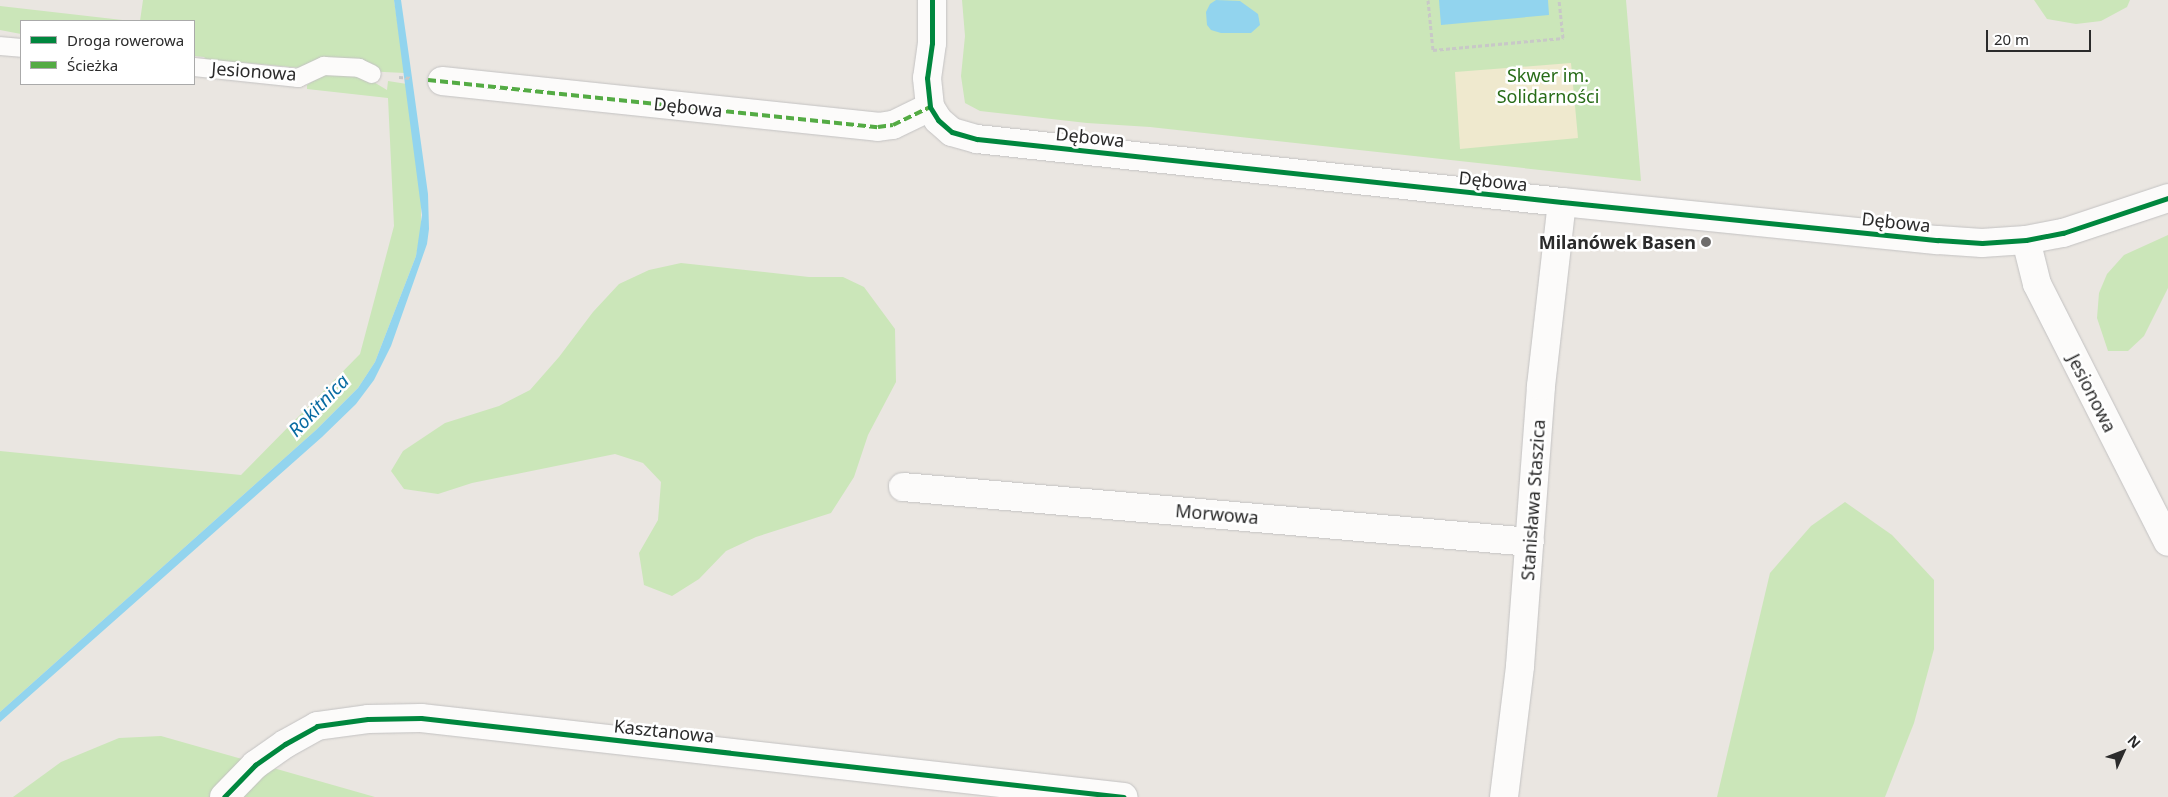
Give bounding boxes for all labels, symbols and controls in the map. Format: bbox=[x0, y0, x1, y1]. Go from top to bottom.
legend bbox=[20, 20, 195, 85]
scale bar bbox=[1988, 20, 2093, 52]
text: 20 m bbox=[1994, 29, 2029, 49]
text: Droga rowerowa bbox=[67, 30, 184, 50]
text: Ścieżka bbox=[67, 55, 118, 75]
street label: Jesionowa bbox=[211, 57, 297, 85]
park label: Skwer im. Solidarności bbox=[1497, 65, 1599, 108]
street label: Dębowa bbox=[652, 93, 724, 121]
street label: Dębowa bbox=[1054, 123, 1126, 151]
street label: Dębowa bbox=[1457, 167, 1529, 195]
street label: Dębowa bbox=[1860, 208, 1932, 236]
place label: Milanówek Basen bbox=[1539, 231, 1696, 253]
marker: Milanówek Basen bbox=[1700, 236, 1712, 248]
street label: Jesionowa bbox=[2063, 350, 2121, 436]
water label: Rokitnica bbox=[284, 370, 354, 442]
street label: Stanisława Staszica bbox=[1517, 419, 1549, 581]
street label: Morwowa bbox=[1174, 500, 1260, 528]
street label: Kasztanowa bbox=[613, 715, 715, 747]
north arrow bbox=[2098, 727, 2148, 777]
text: N bbox=[2123, 731, 2145, 752]

